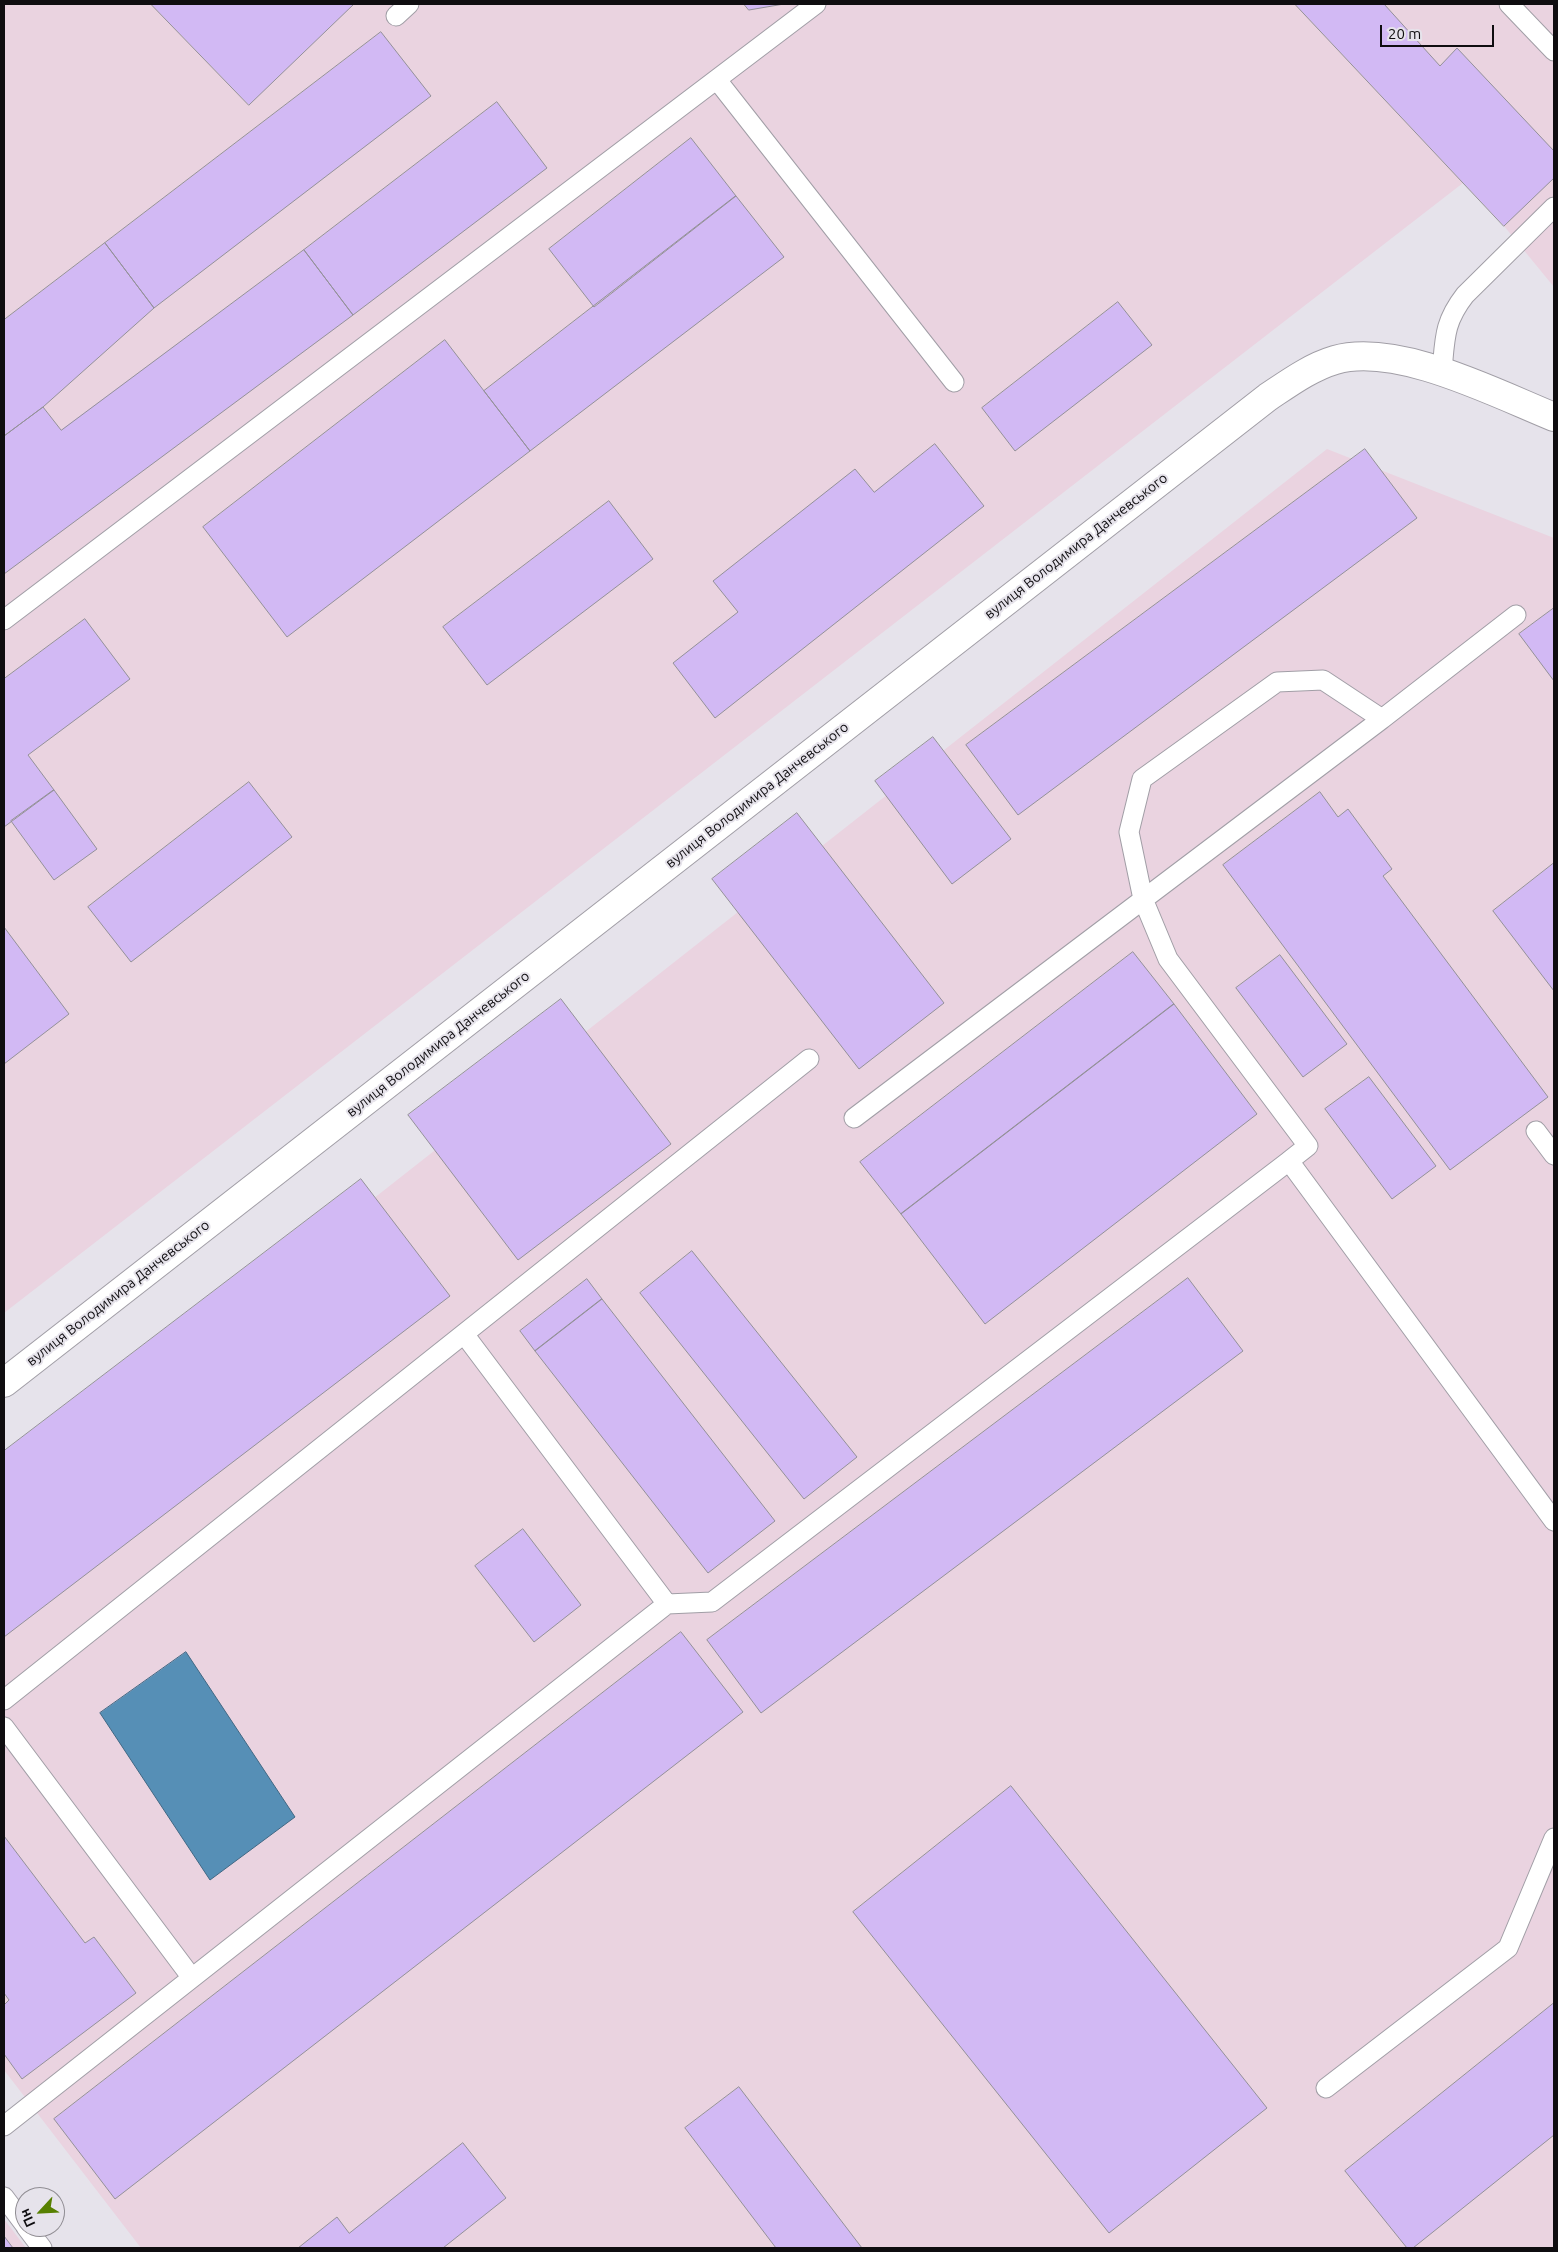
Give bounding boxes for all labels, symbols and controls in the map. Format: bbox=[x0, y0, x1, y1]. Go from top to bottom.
scale bar bbox=[1383, 15, 1497, 47]
text: 20 m bbox=[1388, 25, 1421, 42]
street label: вулиця Володимира Данчевського bbox=[981, 469, 1171, 623]
street label: вулиця Володимира Данчевського bbox=[662, 718, 852, 872]
street label: вулиця Володимира Данчевського bbox=[343, 967, 533, 1121]
street label: вулиця Володимира Данчевського bbox=[23, 1216, 213, 1370]
north arrow bbox=[15, 2187, 65, 2237]
text: Пн bbox=[16, 2206, 38, 2230]

